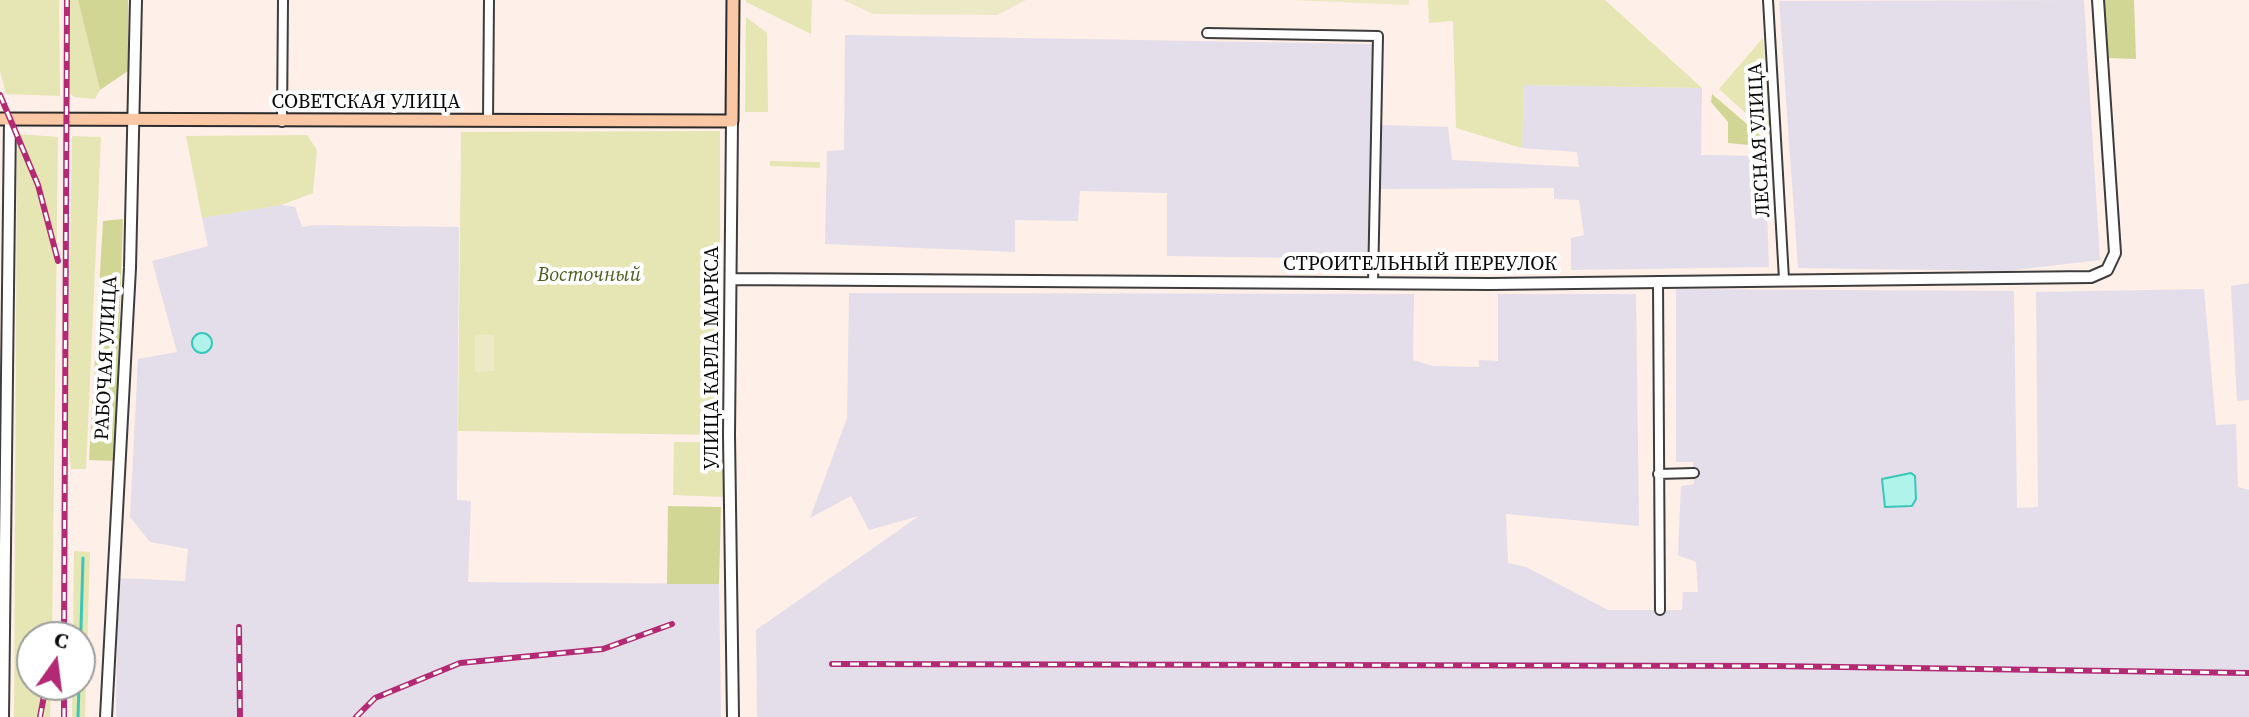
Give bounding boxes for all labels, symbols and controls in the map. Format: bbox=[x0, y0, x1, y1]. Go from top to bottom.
street label: ЛЕСНАЯ УЛИЦА bbox=[1744, 62, 1776, 218]
street label: СОВЕТСКАЯ УЛИЦА bbox=[272, 91, 460, 115]
street label: УЛИЦА КАРЛА МАРКСА bbox=[701, 246, 725, 470]
street label: СТРОИТЕЛЬНЫЙ ПЕРЕУЛОК bbox=[1283, 253, 1557, 277]
park label: Восточный bbox=[537, 264, 641, 288]
street label: РАБОЧАЯ УЛИЦА bbox=[91, 275, 123, 441]
north arrow bbox=[16, 621, 96, 701]
text: С bbox=[51, 623, 72, 656]

